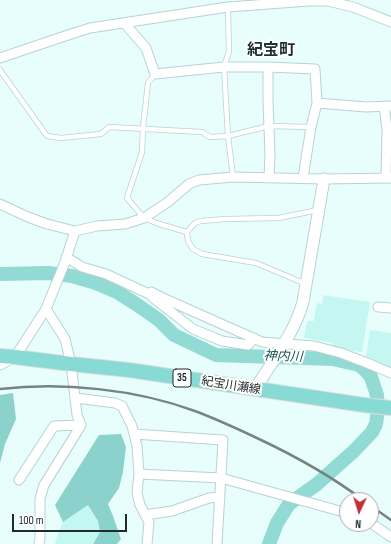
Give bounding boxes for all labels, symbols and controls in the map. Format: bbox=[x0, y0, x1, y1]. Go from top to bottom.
district label: 紀宝町 bbox=[247, 41, 295, 61]
water label: 神内川 bbox=[263, 349, 303, 365]
road number: 35 bbox=[173, 369, 191, 387]
street label: 紀宝川瀬線 bbox=[200, 374, 262, 398]
north arrow bbox=[339, 492, 379, 532]
scale bar bbox=[14, 506, 129, 532]
text: 100 m bbox=[19, 513, 44, 528]
text: N bbox=[355, 517, 362, 530]

